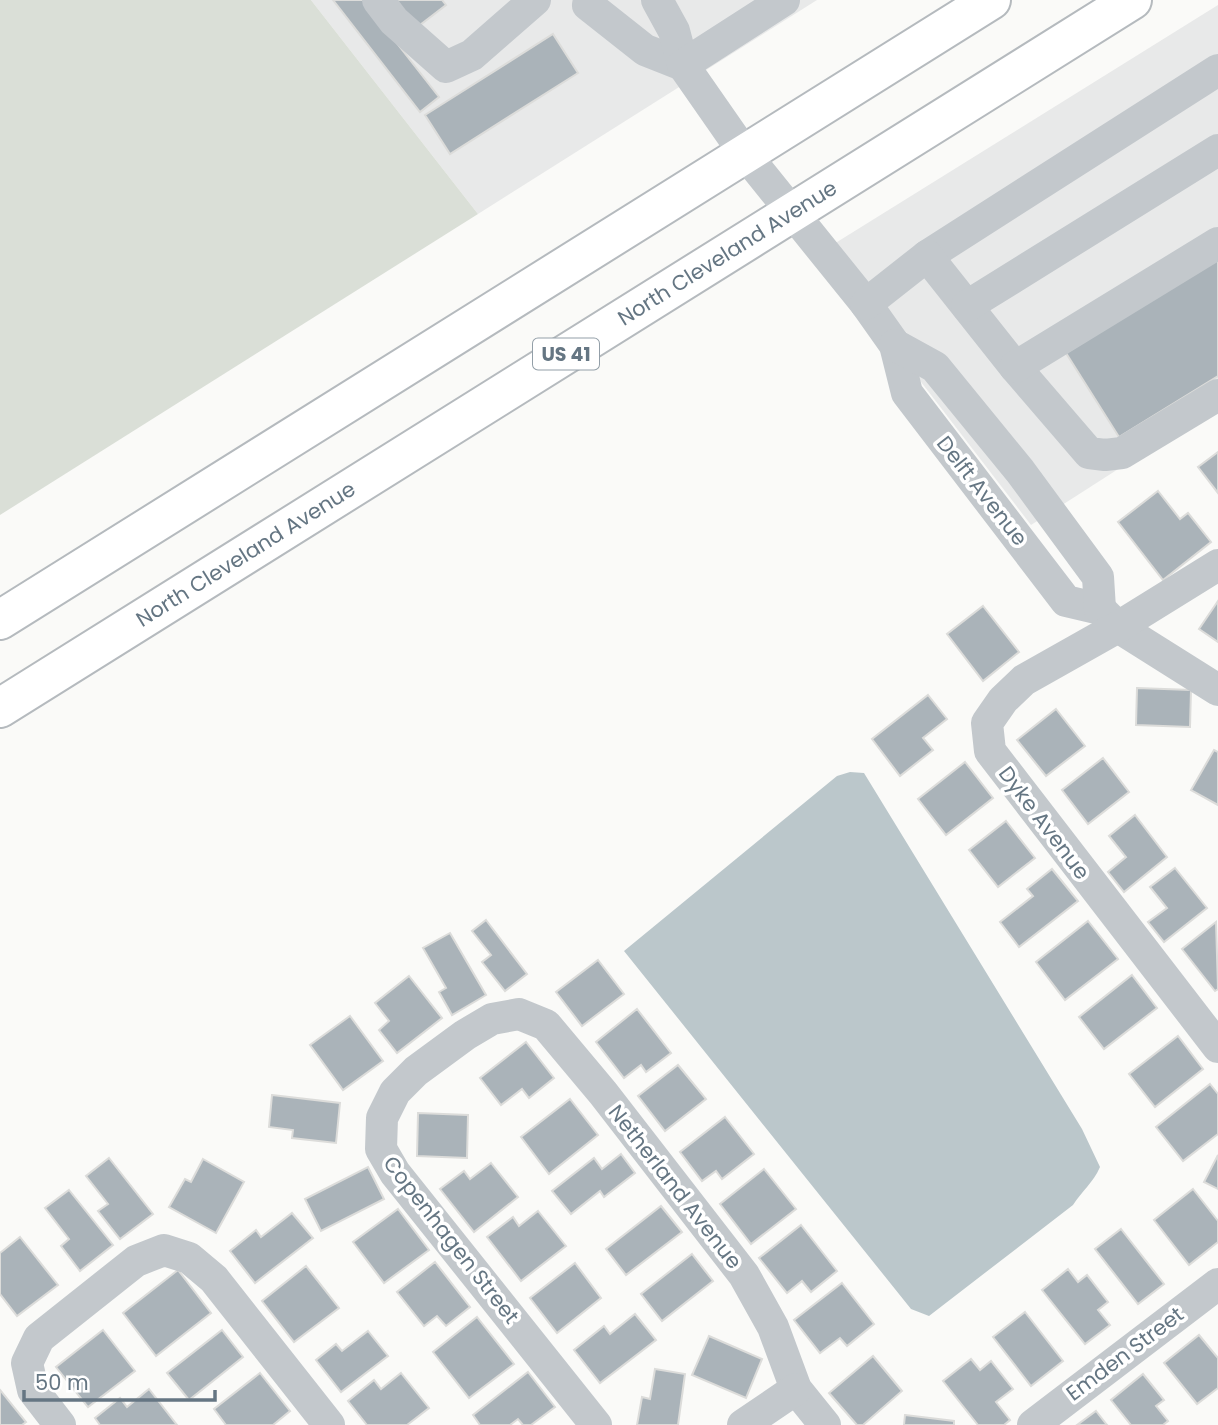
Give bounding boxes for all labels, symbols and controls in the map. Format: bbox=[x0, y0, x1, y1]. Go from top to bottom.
street label: North Cleveland Avenue bbox=[612, 173, 842, 332]
road number: US 41 bbox=[533, 338, 599, 370]
street label: Delft Avenue bbox=[930, 430, 1034, 552]
street label: North Cleveland Avenue bbox=[130, 474, 361, 633]
street label: Dyke Avenue bbox=[992, 760, 1097, 885]
street label: Netherland Avenue bbox=[602, 1098, 749, 1275]
street label: Copenhagen Street bbox=[377, 1150, 526, 1330]
street label: Emden Street bbox=[1060, 1300, 1189, 1407]
scale bar bbox=[24, 1358, 215, 1402]
text: 50 m bbox=[35, 1368, 89, 1397]

